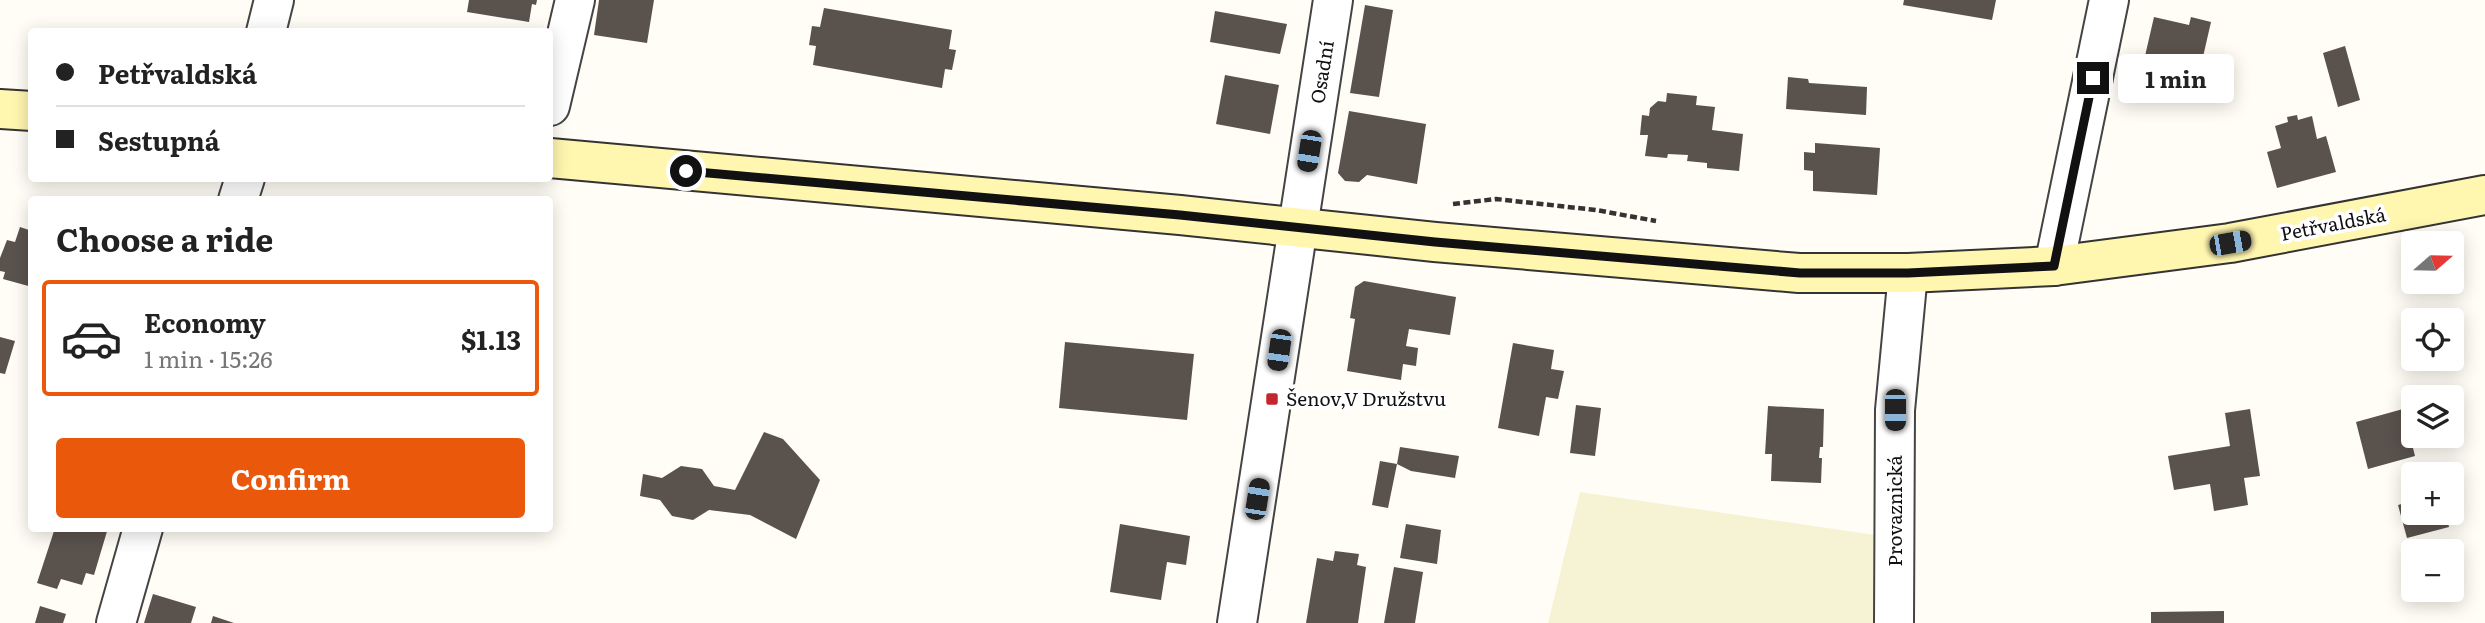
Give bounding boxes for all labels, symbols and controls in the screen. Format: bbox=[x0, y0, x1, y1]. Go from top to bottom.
street label: Osadní bbox=[1302, 38, 1340, 105]
text: Petřvaldská bbox=[98, 53, 257, 92]
callout: 1 min bbox=[2118, 54, 2233, 102]
text: 1 min bbox=[2145, 61, 2207, 95]
route end bbox=[2077, 62, 2109, 94]
text: Sestupná bbox=[98, 120, 220, 159]
car bbox=[1296, 129, 1323, 173]
route start bbox=[670, 155, 702, 187]
street label: Petřvaldská bbox=[2278, 199, 2389, 247]
text: Choose a ride bbox=[56, 214, 273, 262]
car bbox=[2208, 229, 2253, 257]
north arrow bbox=[2401, 231, 2464, 294]
map controls bbox=[2401, 231, 2464, 602]
text: Economy bbox=[144, 302, 266, 341]
icon: car bbox=[60, 307, 123, 370]
button: locate bbox=[2401, 308, 2464, 371]
text: $1.13 bbox=[461, 319, 521, 358]
car bbox=[1266, 328, 1293, 372]
text: 1 min · 15:26 bbox=[144, 341, 273, 375]
place label: Šenov,V Družstvu bbox=[1286, 384, 1446, 412]
button: layers bbox=[2401, 385, 2464, 448]
car bbox=[1885, 389, 1906, 431]
marker: Šenov,V Družstvu bbox=[1264, 391, 1280, 407]
button: Confirm bbox=[56, 438, 525, 518]
street label: Provaznická bbox=[1880, 454, 1908, 567]
button: + bbox=[2401, 462, 2464, 525]
car bbox=[1244, 477, 1271, 521]
button: − bbox=[2401, 539, 2464, 602]

